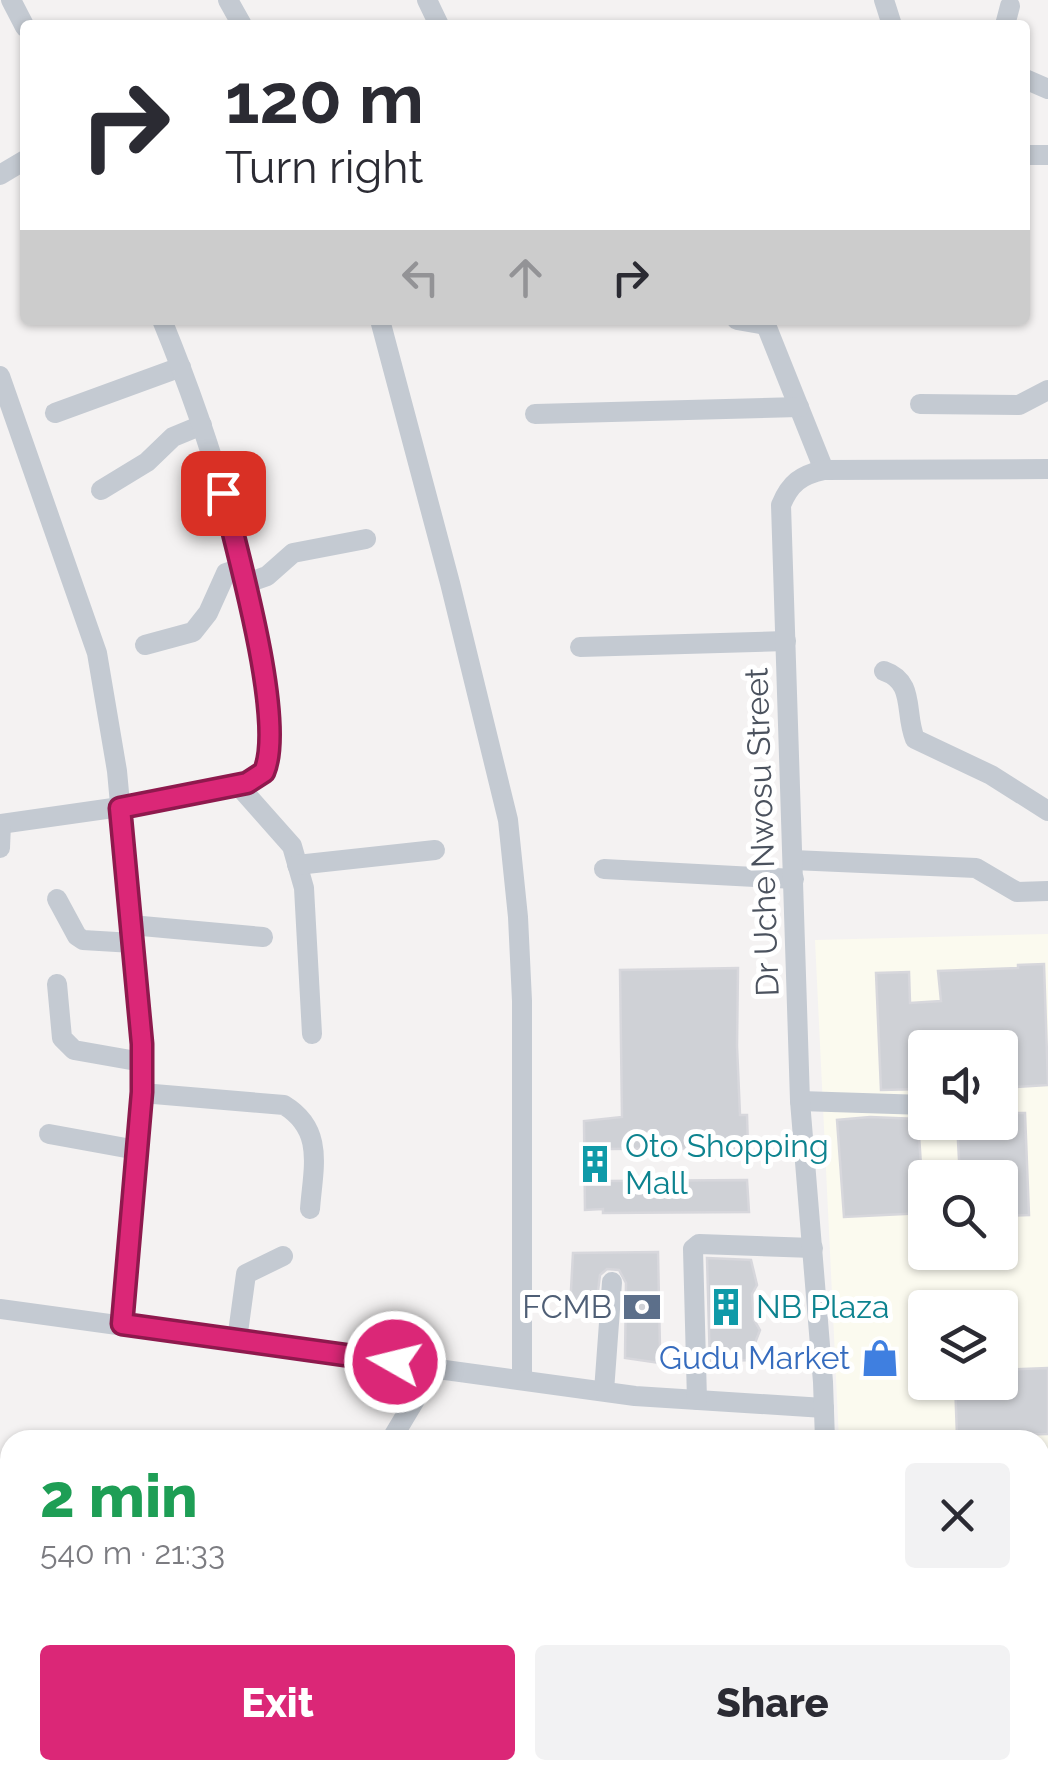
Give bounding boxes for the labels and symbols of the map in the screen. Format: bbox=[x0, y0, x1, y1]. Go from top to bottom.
pin bbox=[181, 451, 266, 536]
street label: Dr Uche Nwosu Street bbox=[737, 667, 786, 997]
place label: Oto Shopping Mall bbox=[625, 1127, 829, 1201]
building icon: Oto Shopping Mall bbox=[574, 1143, 616, 1185]
bank icon: FCMB bbox=[621, 1286, 663, 1328]
building icon: NB Plaza bbox=[705, 1286, 747, 1328]
place label: FCMB bbox=[522, 1288, 612, 1325]
place label: NB Plaza bbox=[756, 1288, 889, 1325]
position arrow bbox=[343, 1310, 447, 1414]
shop icon: Gudu Market bbox=[859, 1337, 901, 1379]
place label: Gudu Market bbox=[659, 1339, 850, 1376]

